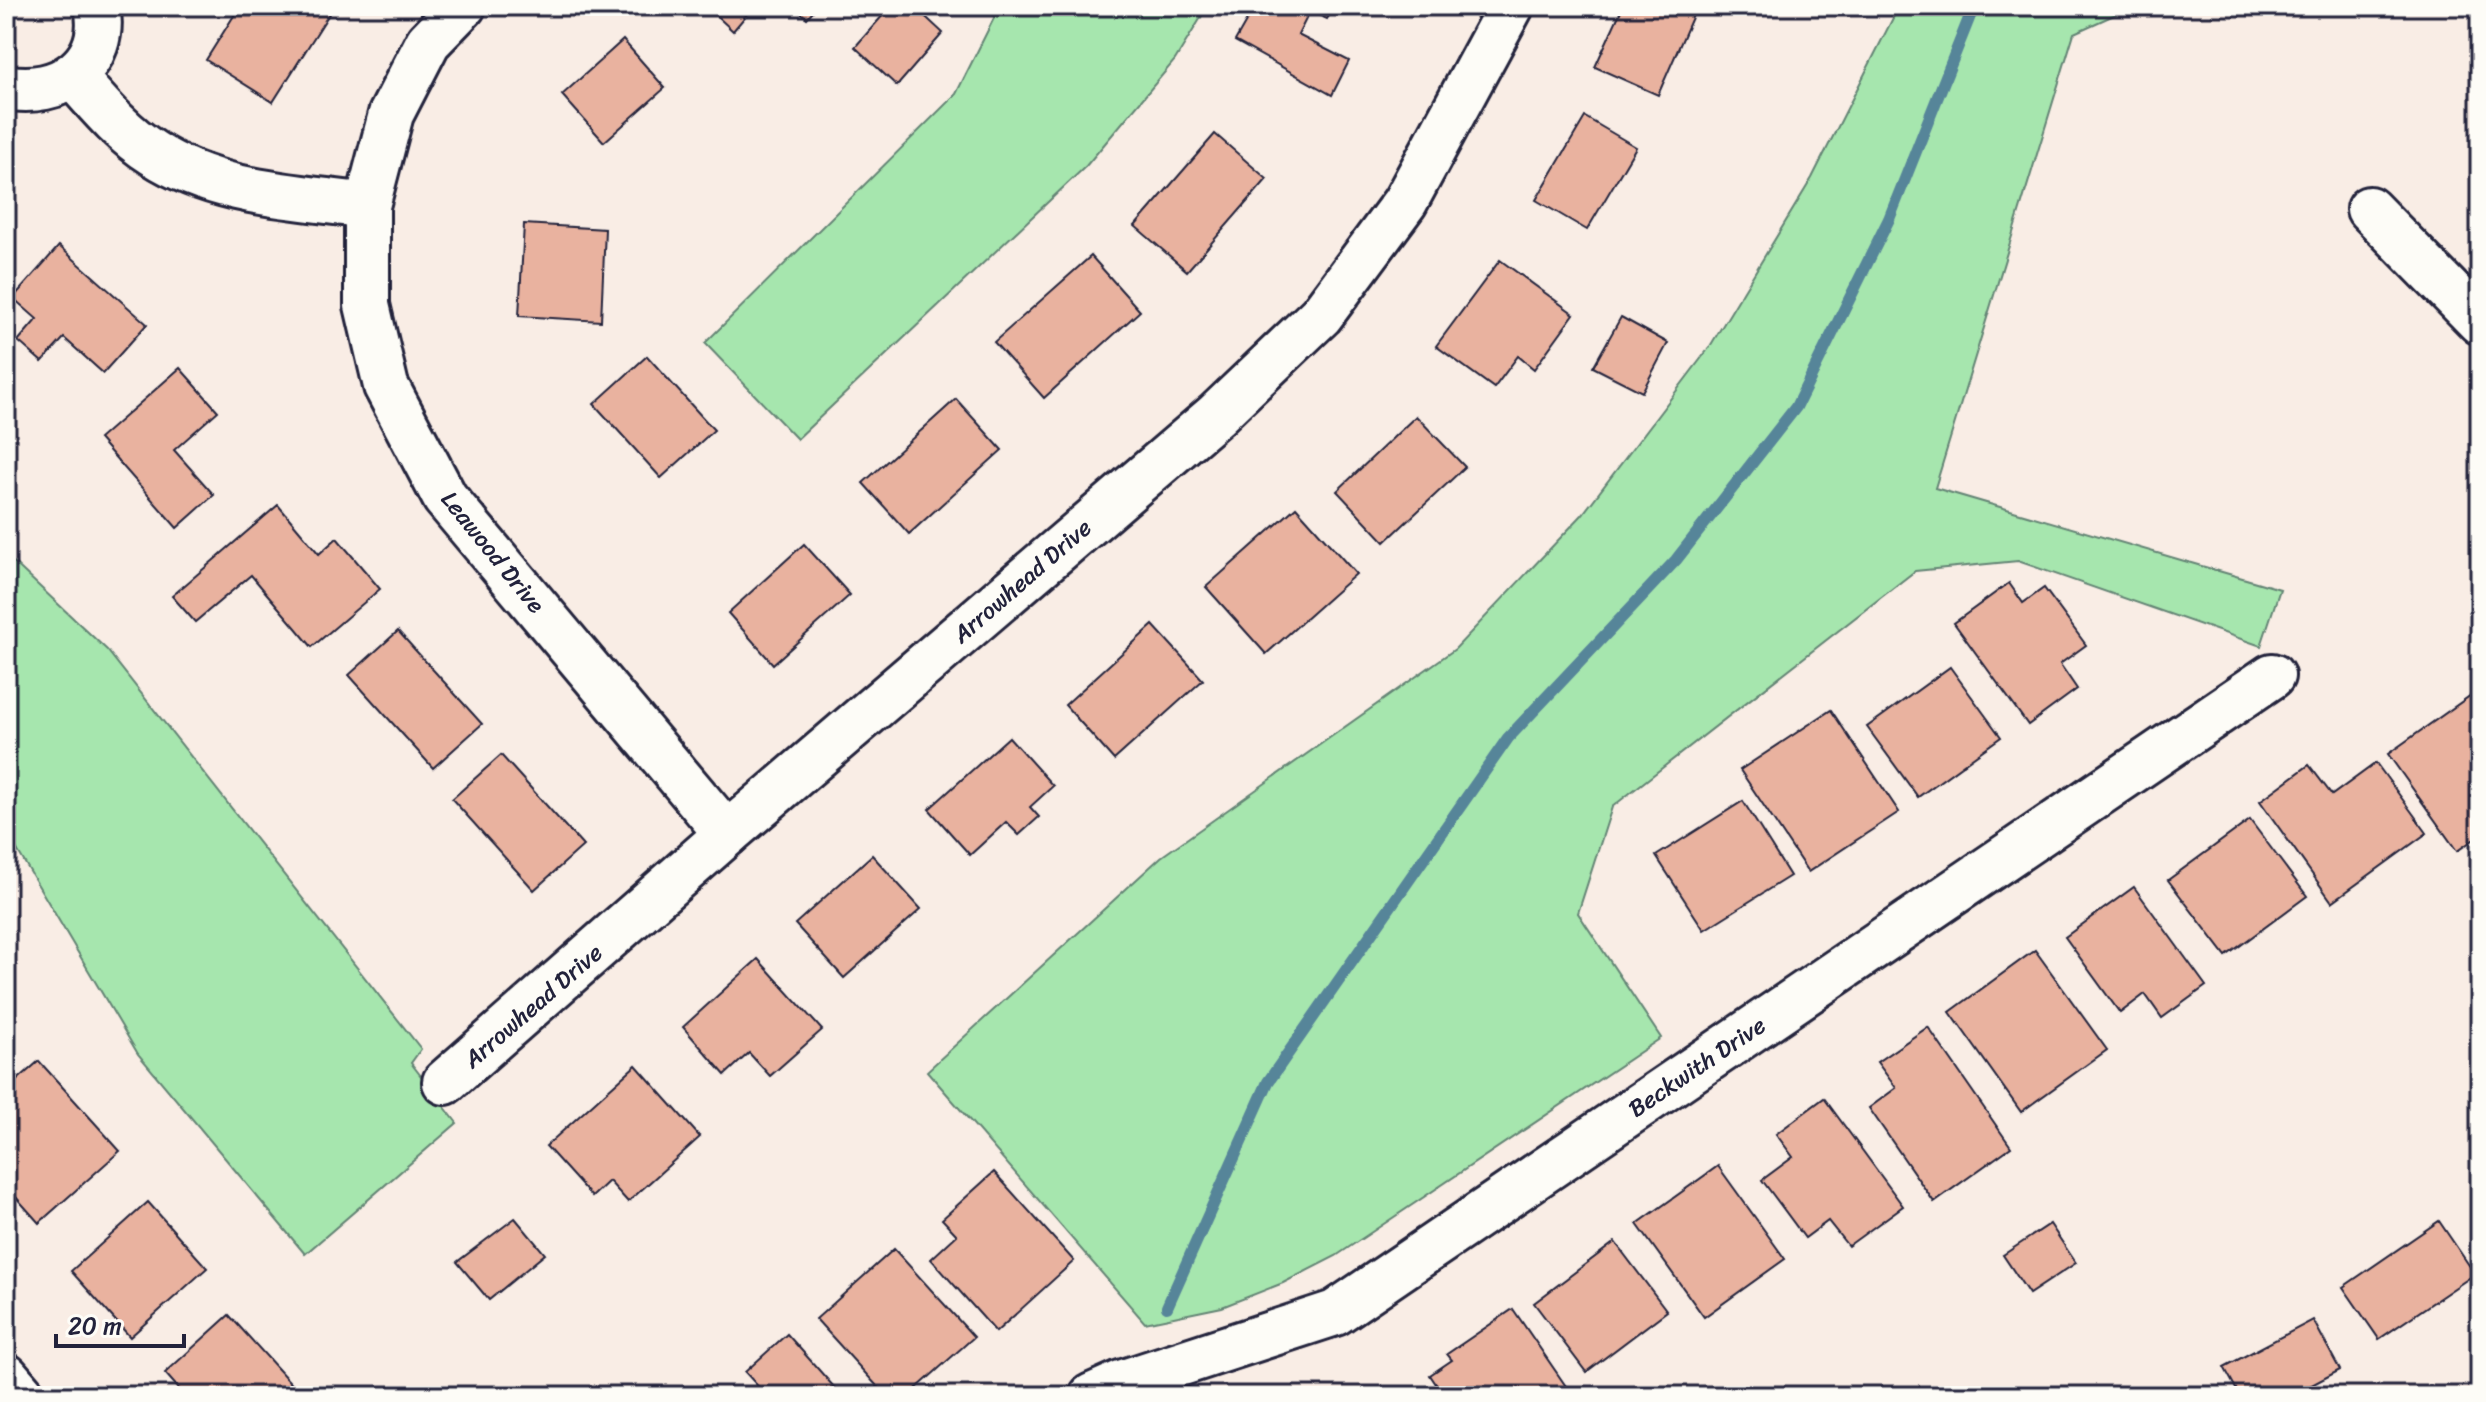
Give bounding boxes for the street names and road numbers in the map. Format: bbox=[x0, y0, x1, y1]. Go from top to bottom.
street label: Leawood Drive bbox=[430, 481, 556, 623]
street label: Arrowhead Drive bbox=[942, 508, 1102, 655]
street label: Arrowhead Drive bbox=[453, 933, 613, 1080]
street label: Beckwith Drive bbox=[1619, 1005, 1775, 1129]

